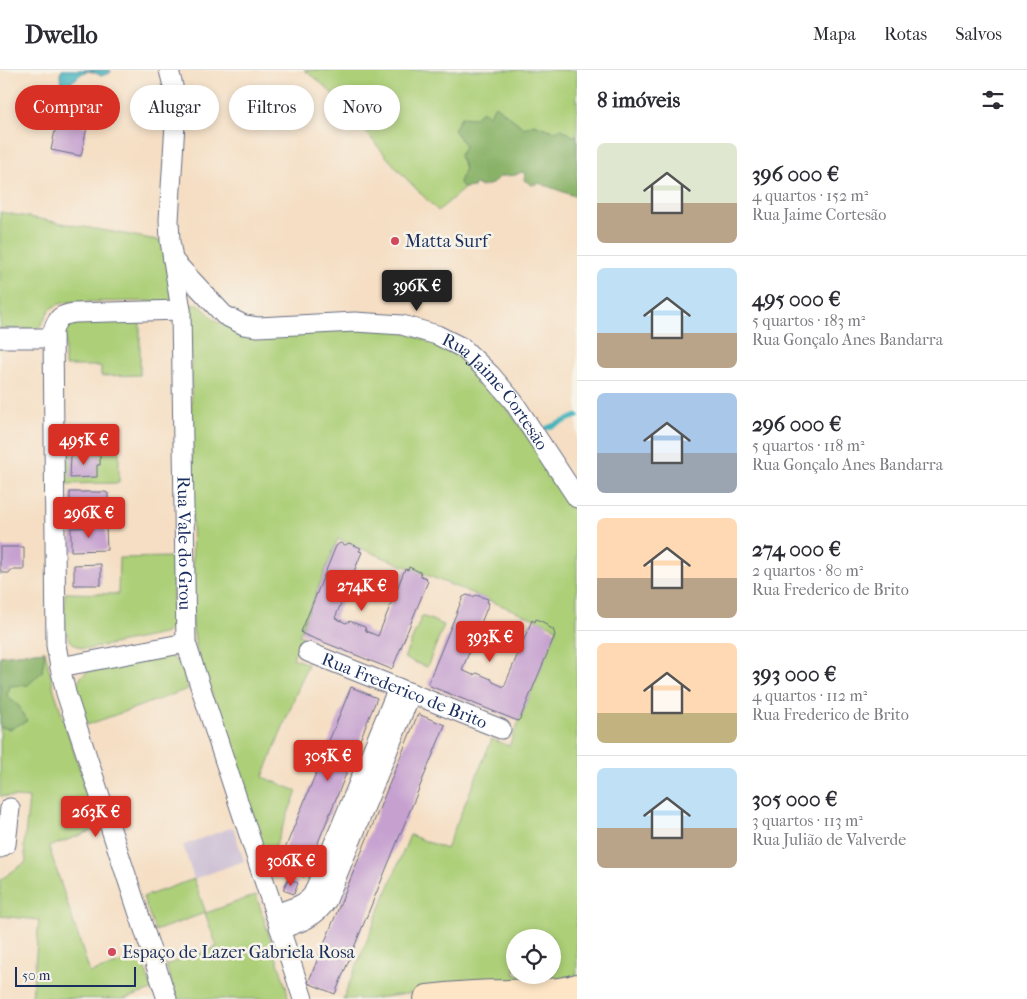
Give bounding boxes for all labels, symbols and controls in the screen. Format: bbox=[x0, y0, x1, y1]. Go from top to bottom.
text: Dwello bbox=[25, 21, 98, 49]
text: Mapa bbox=[813, 24, 856, 45]
text: Rotas bbox=[884, 24, 927, 45]
text: Salvos bbox=[955, 24, 1002, 45]
chip: Comprar bbox=[15, 85, 120, 130]
chip: Alugar bbox=[130, 85, 219, 130]
chip: Filtros bbox=[229, 85, 314, 130]
chip: Novo bbox=[324, 85, 400, 130]
icon: filters bbox=[979, 86, 1007, 114]
text: 8 imóveis bbox=[597, 88, 680, 112]
text: 396 000 € bbox=[752, 162, 839, 186]
icon: home bbox=[637, 163, 697, 223]
text: 4 quartos · 152 m² bbox=[752, 186, 868, 205]
text: Rua Jaime Cortesão bbox=[752, 205, 886, 224]
place label: Matta Surf bbox=[405, 231, 492, 252]
marker: Matta Surf bbox=[389, 235, 401, 247]
pin: 396K € bbox=[376, 270, 458, 312]
text: 396K € bbox=[393, 276, 441, 295]
text: 495 000 € bbox=[752, 287, 841, 311]
icon: home bbox=[637, 288, 697, 348]
text: 5 quartos · 183 m² bbox=[752, 311, 865, 330]
street label: Rua Jaime Cortesão bbox=[439, 329, 552, 454]
text: Rua Gonçalo Anes Bandarra bbox=[752, 330, 943, 349]
text: 296 000 € bbox=[752, 412, 841, 436]
icon: home bbox=[637, 413, 697, 473]
pin: 495K € bbox=[43, 424, 125, 466]
text: 495K € bbox=[59, 430, 109, 449]
text: 5 quartos · 118 m² bbox=[752, 436, 865, 455]
text: Rua Gonçalo Anes Bandarra bbox=[752, 455, 943, 474]
street label: Rua Vale do Grou bbox=[172, 476, 196, 610]
pin: 296K € bbox=[48, 496, 130, 539]
text: 296K € bbox=[64, 503, 114, 522]
text: 274 000 € bbox=[752, 537, 841, 561]
icon: home bbox=[637, 538, 697, 598]
text: 2 quartos · 80 m² bbox=[752, 561, 863, 580]
pin: 274K € bbox=[321, 570, 403, 612]
text: 274K € bbox=[337, 576, 387, 595]
text: Rua Frederico de Brito bbox=[752, 580, 909, 599]
pin: 393K € bbox=[449, 620, 531, 663]
text: 393K € bbox=[467, 627, 513, 646]
street label: Rua Frederico de Brito bbox=[319, 649, 490, 733]
text: 393 000 € bbox=[752, 662, 836, 686]
icon: home bbox=[637, 663, 697, 723]
text: 4 quartos · 112 m² bbox=[752, 686, 867, 705]
text: Rua Frederico de Brito bbox=[752, 705, 909, 724]
pin: 305K € bbox=[287, 740, 369, 782]
text: 305K € bbox=[305, 746, 351, 765]
text: 305 000 € bbox=[752, 787, 838, 811]
icon: home bbox=[637, 788, 697, 848]
pin: 263K € bbox=[55, 796, 137, 838]
text: 263K € bbox=[72, 802, 120, 821]
text: 3 quartos · 113 m² bbox=[752, 811, 863, 830]
text: Rua Julião de Valverde bbox=[752, 830, 906, 849]
pin: 306K € bbox=[250, 844, 332, 887]
text: 306K € bbox=[267, 851, 315, 870]
map controls bbox=[506, 929, 561, 984]
button: locate bbox=[506, 929, 561, 984]
place label: Espaço de Lazer Gabriela Rosa bbox=[122, 942, 356, 963]
marker: Espaço de Lazer Gabriela Rosa bbox=[106, 946, 118, 958]
scale bar bbox=[15, 964, 136, 987]
text: 50 m bbox=[22, 967, 50, 984]

